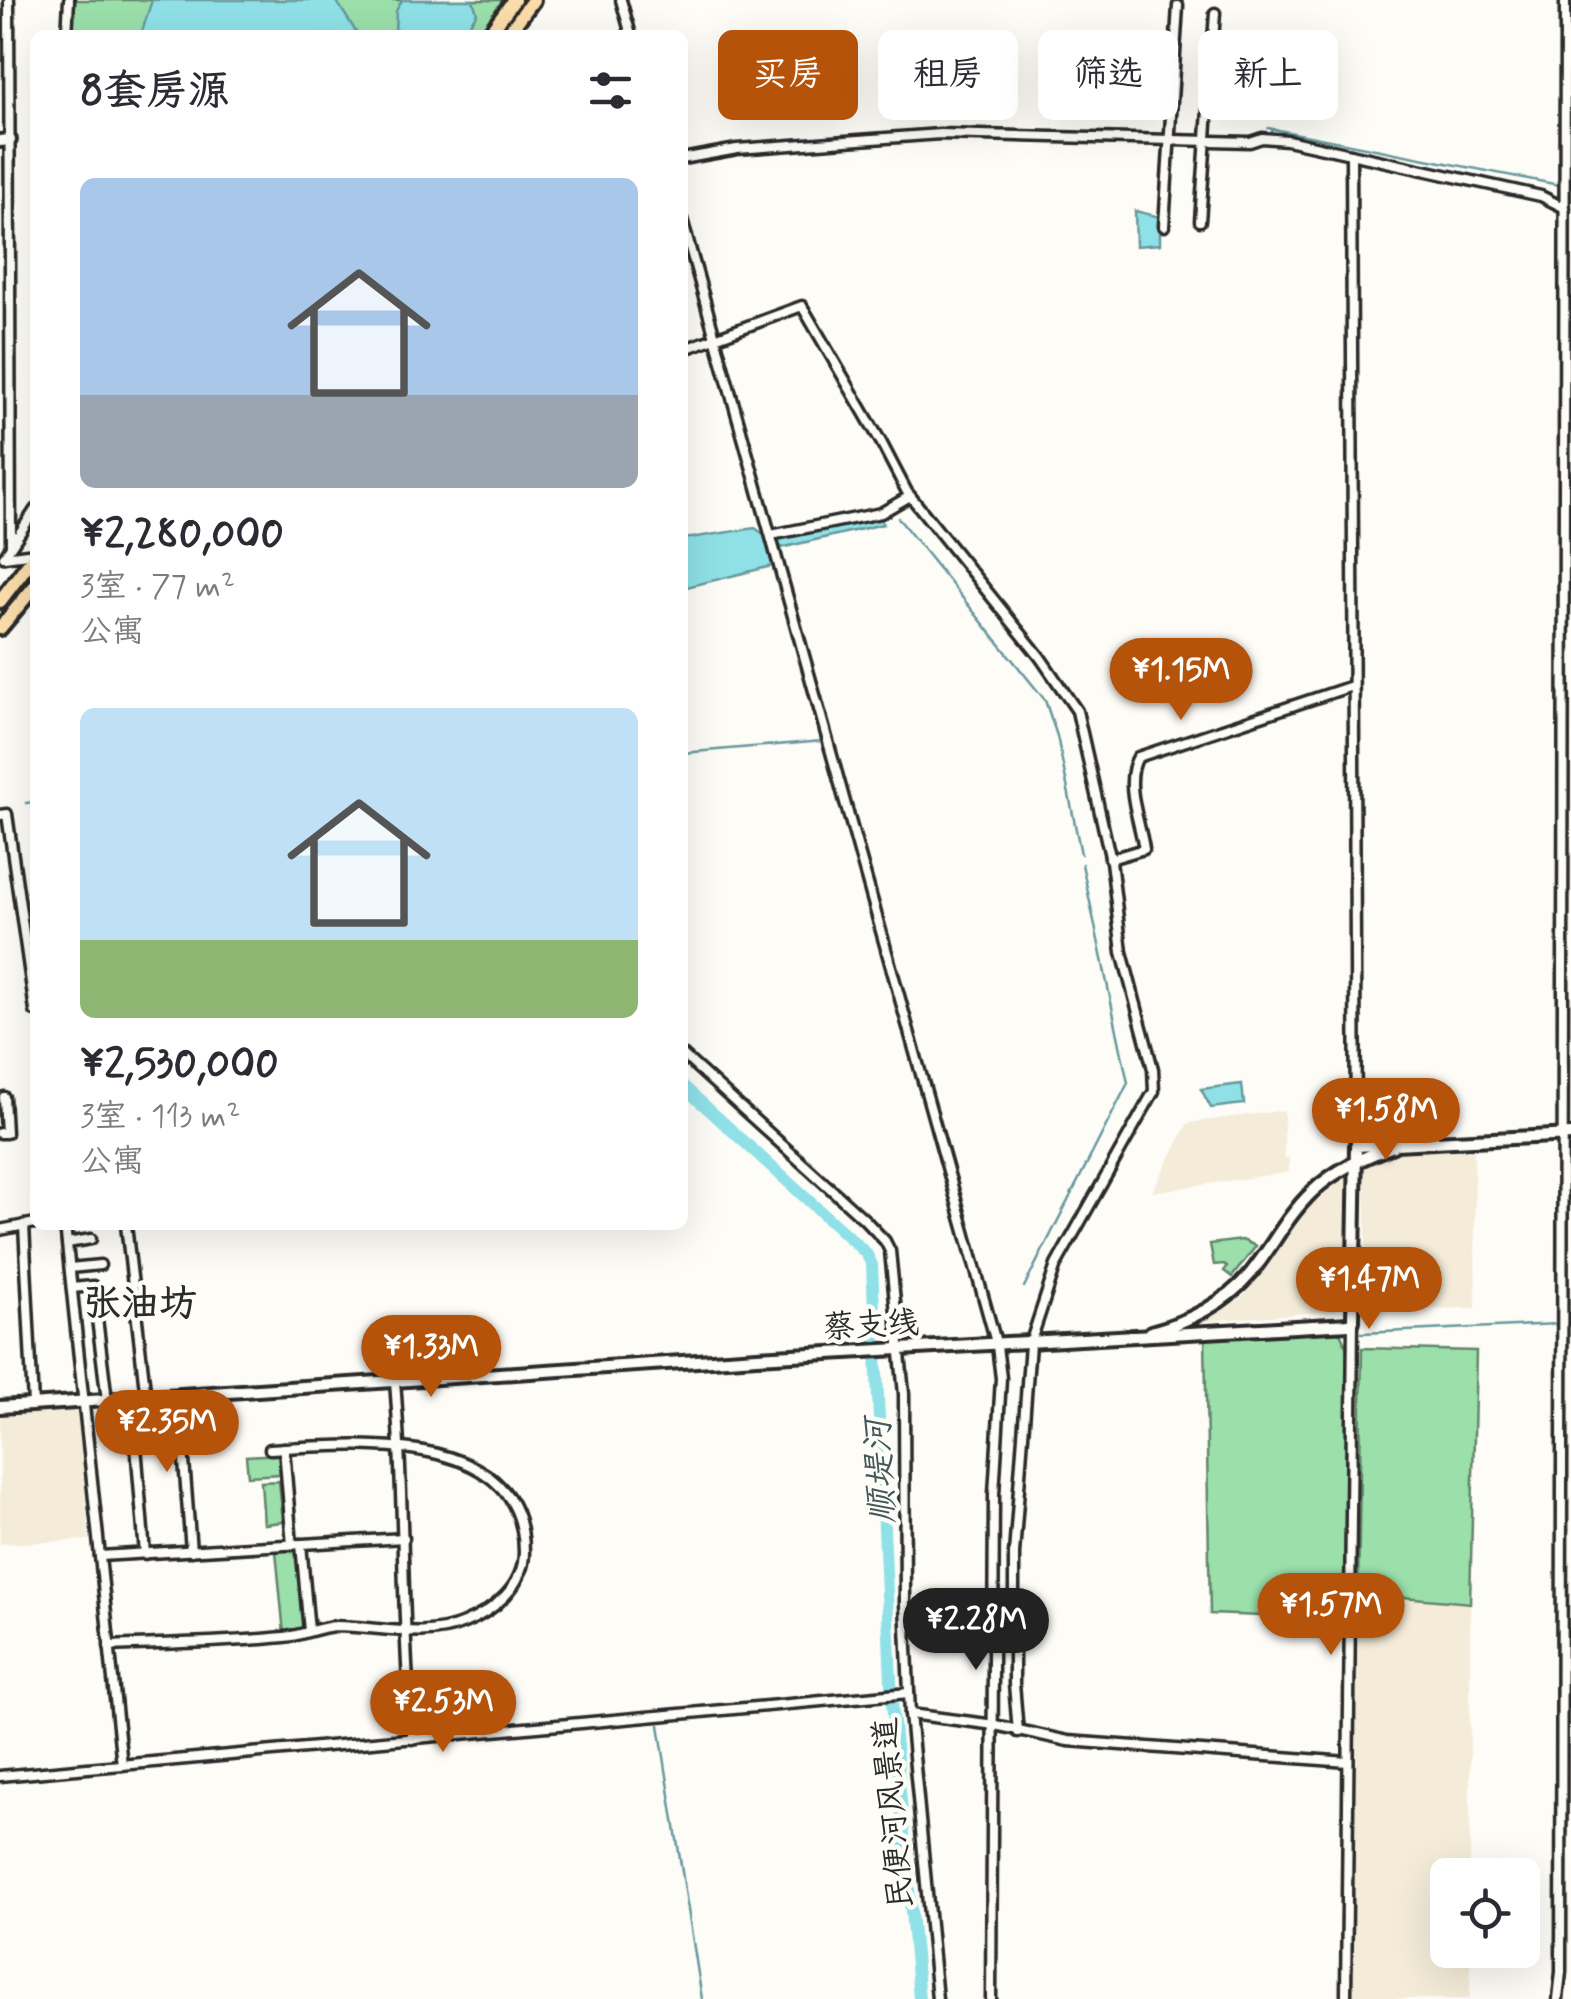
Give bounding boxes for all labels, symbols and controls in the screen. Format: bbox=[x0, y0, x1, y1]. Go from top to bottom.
chip: 买房 bbox=[718, 30, 858, 120]
chip: 租房 bbox=[878, 30, 1018, 120]
chip: 筛选 bbox=[1038, 30, 1178, 120]
chip: 新上 bbox=[1198, 30, 1338, 120]
icon: filters bbox=[583, 63, 638, 118]
text: 8套房源 bbox=[80, 65, 230, 120]
icon: home bbox=[269, 243, 449, 423]
text: ¥2,280,000 bbox=[80, 508, 284, 563]
text: 3室 · 77 m² bbox=[80, 566, 235, 608]
text: 公寓 bbox=[80, 611, 144, 653]
pin: ¥1.15M bbox=[1100, 638, 1262, 723]
text: ¥1.15M bbox=[1132, 649, 1230, 691]
icon: home bbox=[269, 773, 449, 953]
text: ¥2,530,000 bbox=[80, 1038, 279, 1093]
pin: ¥1.58M bbox=[1305, 1078, 1467, 1163]
text: ¥1.58M bbox=[1334, 1089, 1438, 1131]
text: 3室 · 113 m² bbox=[80, 1096, 240, 1138]
text: 公寓 bbox=[80, 1141, 144, 1183]
pin: ¥1.47M bbox=[1288, 1247, 1450, 1332]
text: ¥1.47M bbox=[1318, 1258, 1420, 1300]
district label: 张油坊 bbox=[83, 1280, 197, 1329]
street label: 蔡支线 bbox=[822, 1303, 920, 1349]
pin: ¥1.33M bbox=[350, 1315, 512, 1400]
text: ¥1.33M bbox=[383, 1326, 479, 1368]
pin: ¥2.35M bbox=[86, 1390, 248, 1475]
text: ¥2.35M bbox=[117, 1401, 217, 1443]
water label: 顺堤河 bbox=[855, 1412, 907, 1525]
pin: ¥1.57M bbox=[1250, 1573, 1412, 1658]
text: ¥1.57M bbox=[1280, 1584, 1382, 1626]
pin: ¥2.28M bbox=[895, 1588, 1057, 1673]
text: ¥2.28M bbox=[925, 1599, 1027, 1641]
pin: ¥2.53M bbox=[362, 1670, 524, 1755]
text: ¥2.53M bbox=[392, 1681, 494, 1723]
street label: 民便河风景道 bbox=[865, 1716, 923, 1910]
map controls bbox=[1430, 1858, 1540, 1968]
button: locate bbox=[1430, 1858, 1540, 1968]

